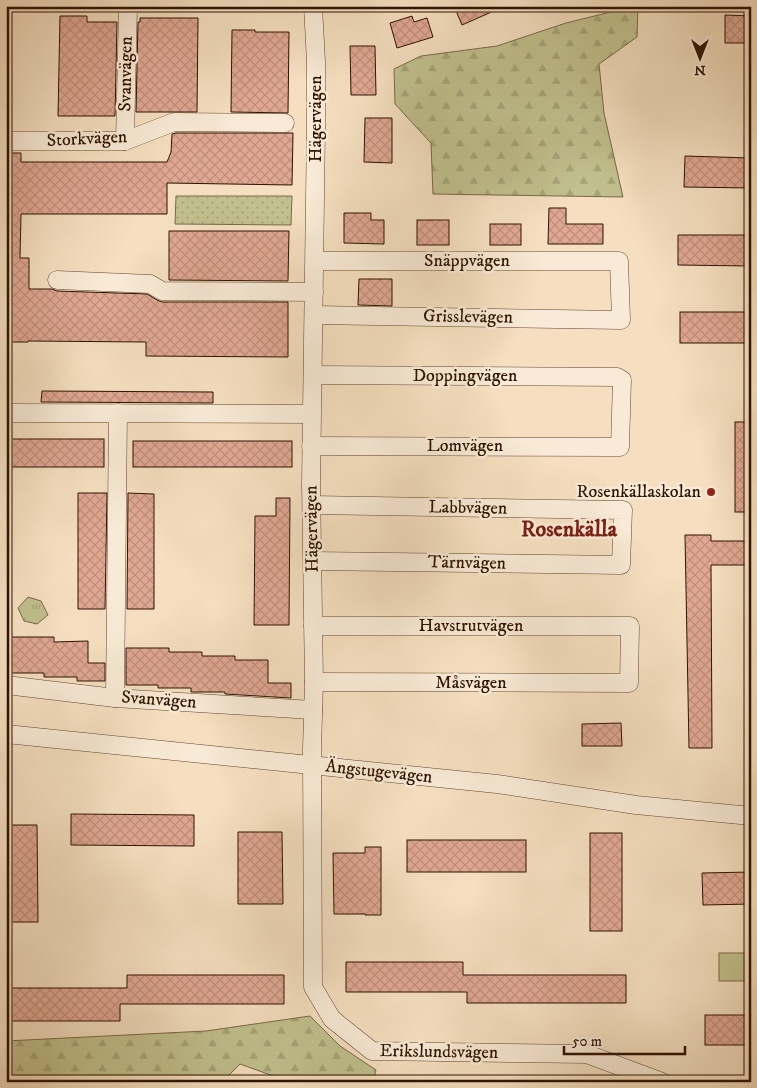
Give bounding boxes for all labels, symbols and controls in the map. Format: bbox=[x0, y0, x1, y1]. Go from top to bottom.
north arrow bbox=[674, 32, 724, 82]
street label: Svanvägen bbox=[114, 36, 138, 112]
text: N bbox=[694, 61, 706, 79]
street label: Hägervägen bbox=[305, 75, 327, 163]
street label: Storkvägen bbox=[46, 126, 128, 152]
street label: Snäppvägen bbox=[424, 250, 510, 272]
street label: Grisslevägen bbox=[423, 305, 514, 329]
street label: Doppingvägen bbox=[413, 365, 518, 387]
street label: Lomvägen bbox=[427, 435, 504, 457]
place label: Rosenkällaskolan bbox=[577, 481, 702, 503]
street label: Hägervägen bbox=[300, 485, 324, 573]
marker: Rosenkällaskolan bbox=[705, 486, 717, 498]
street label: Labbvägen bbox=[429, 496, 508, 520]
district label: Rosenkälla bbox=[521, 516, 618, 543]
street label: Tärnvägen bbox=[428, 551, 507, 575]
street label: Havstrutvägen bbox=[419, 615, 524, 637]
street label: Måsvägen bbox=[435, 672, 507, 694]
street label: Svanvägen bbox=[121, 686, 198, 714]
street label: Ängstugevägen bbox=[324, 755, 434, 789]
scale bar bbox=[564, 1023, 686, 1055]
text: 50 m bbox=[572, 1032, 602, 1051]
street label: Erikslundsvägen bbox=[380, 1040, 499, 1064]

